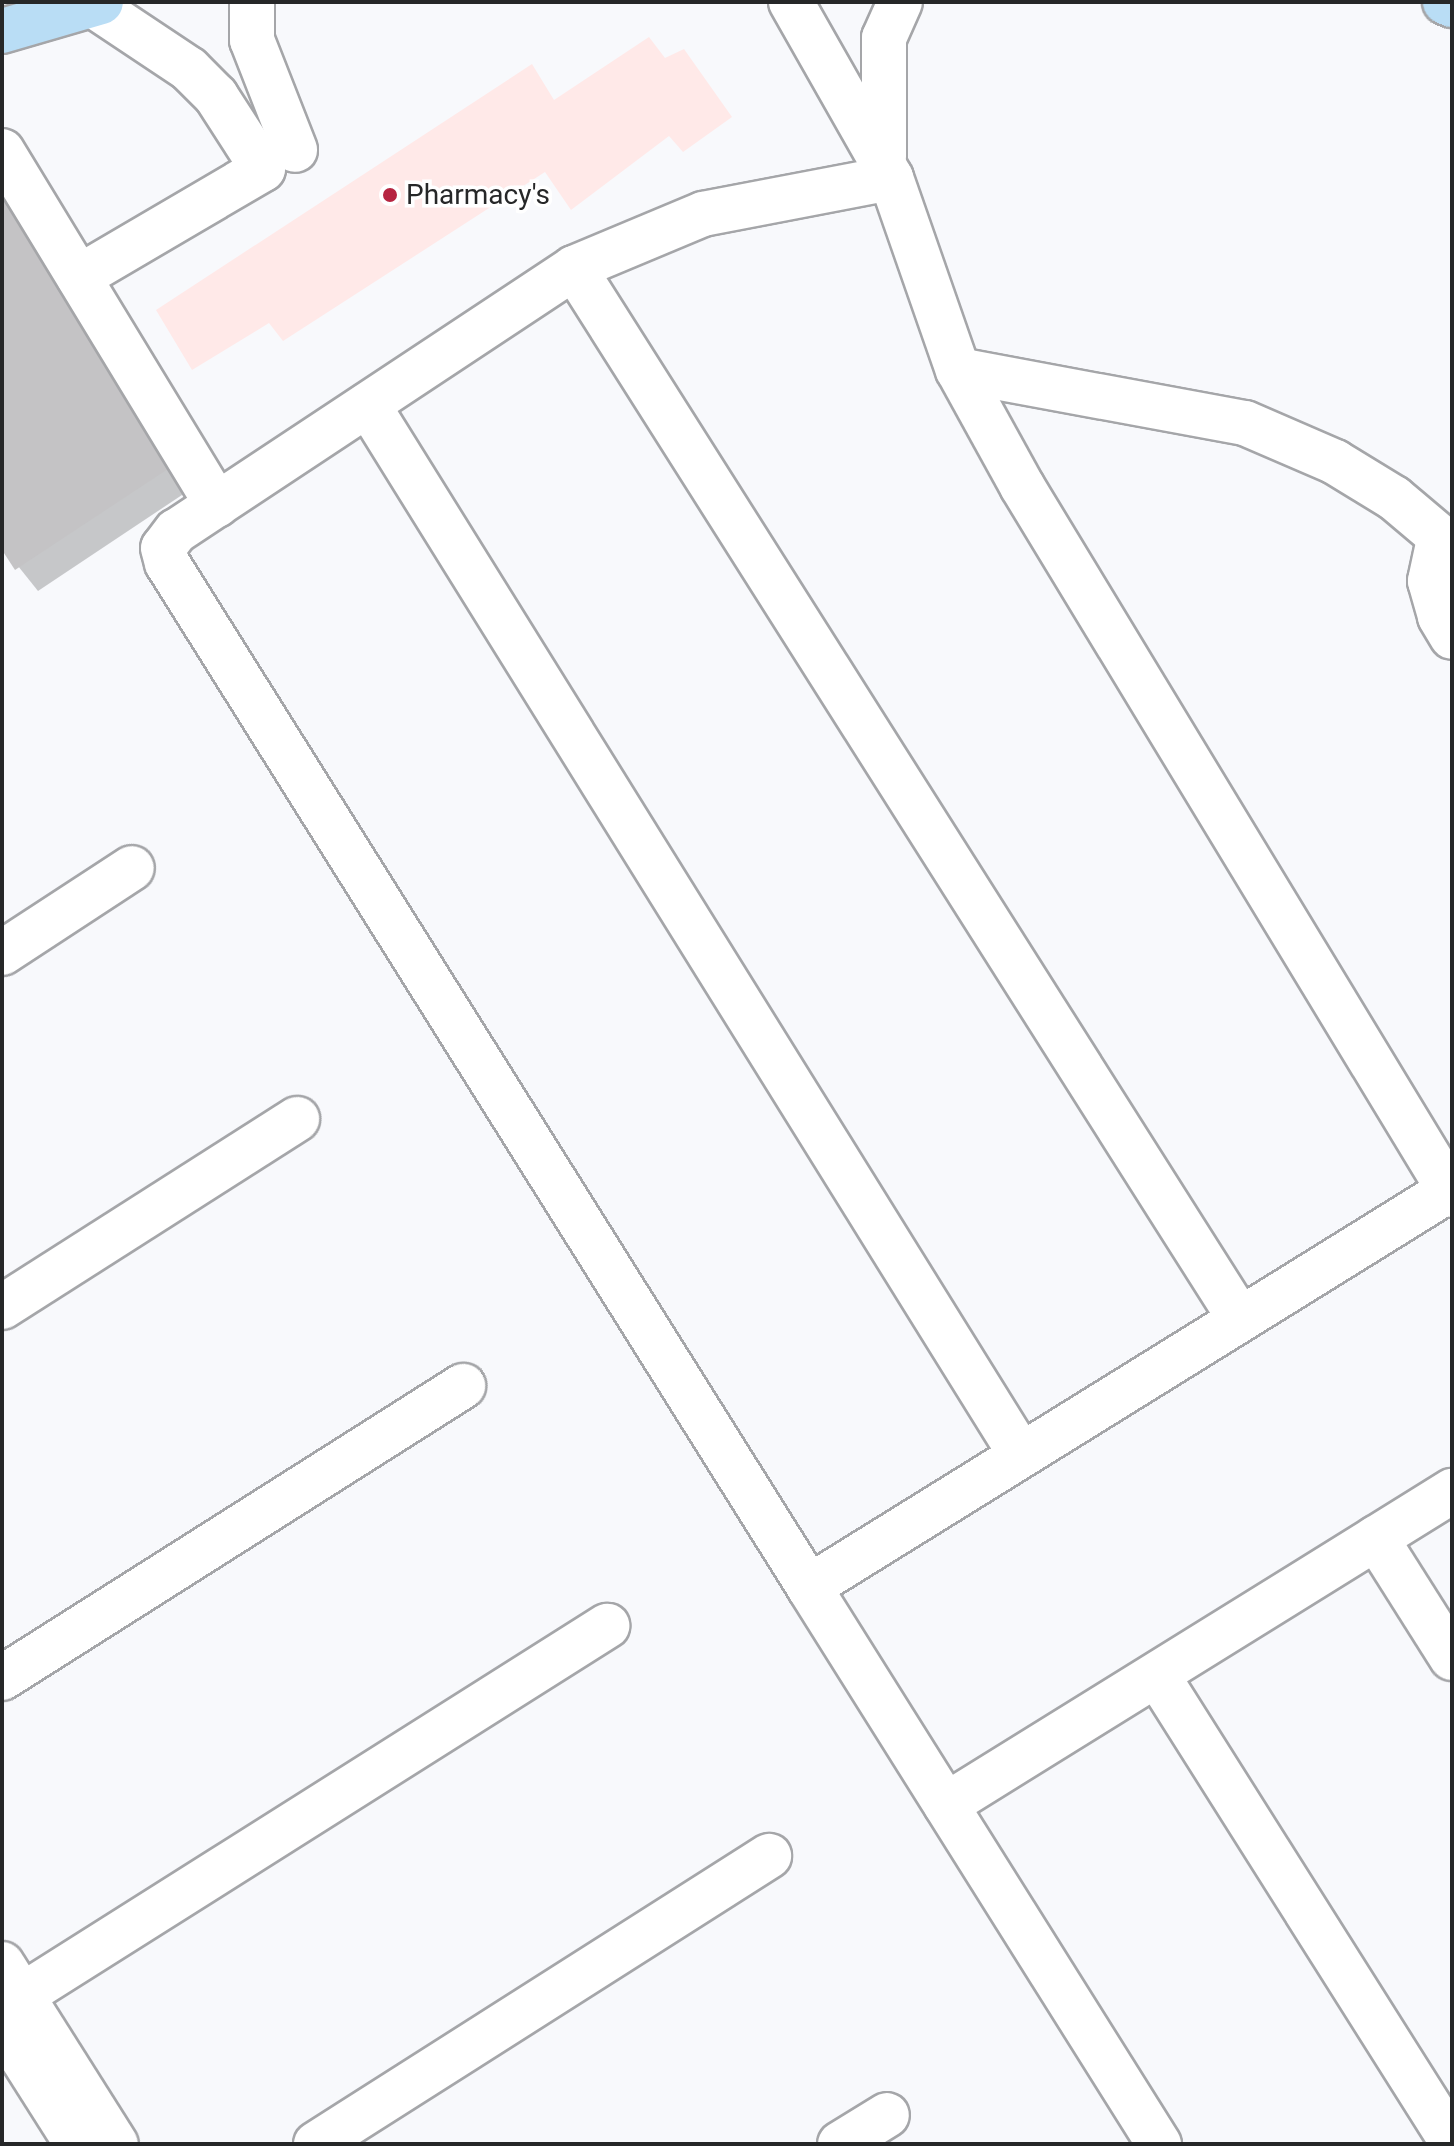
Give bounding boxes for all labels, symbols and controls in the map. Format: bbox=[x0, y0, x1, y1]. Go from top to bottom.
place label: Pharmacy's bbox=[406, 178, 550, 212]
marker: Pharmacy's bbox=[381, 186, 399, 204]

